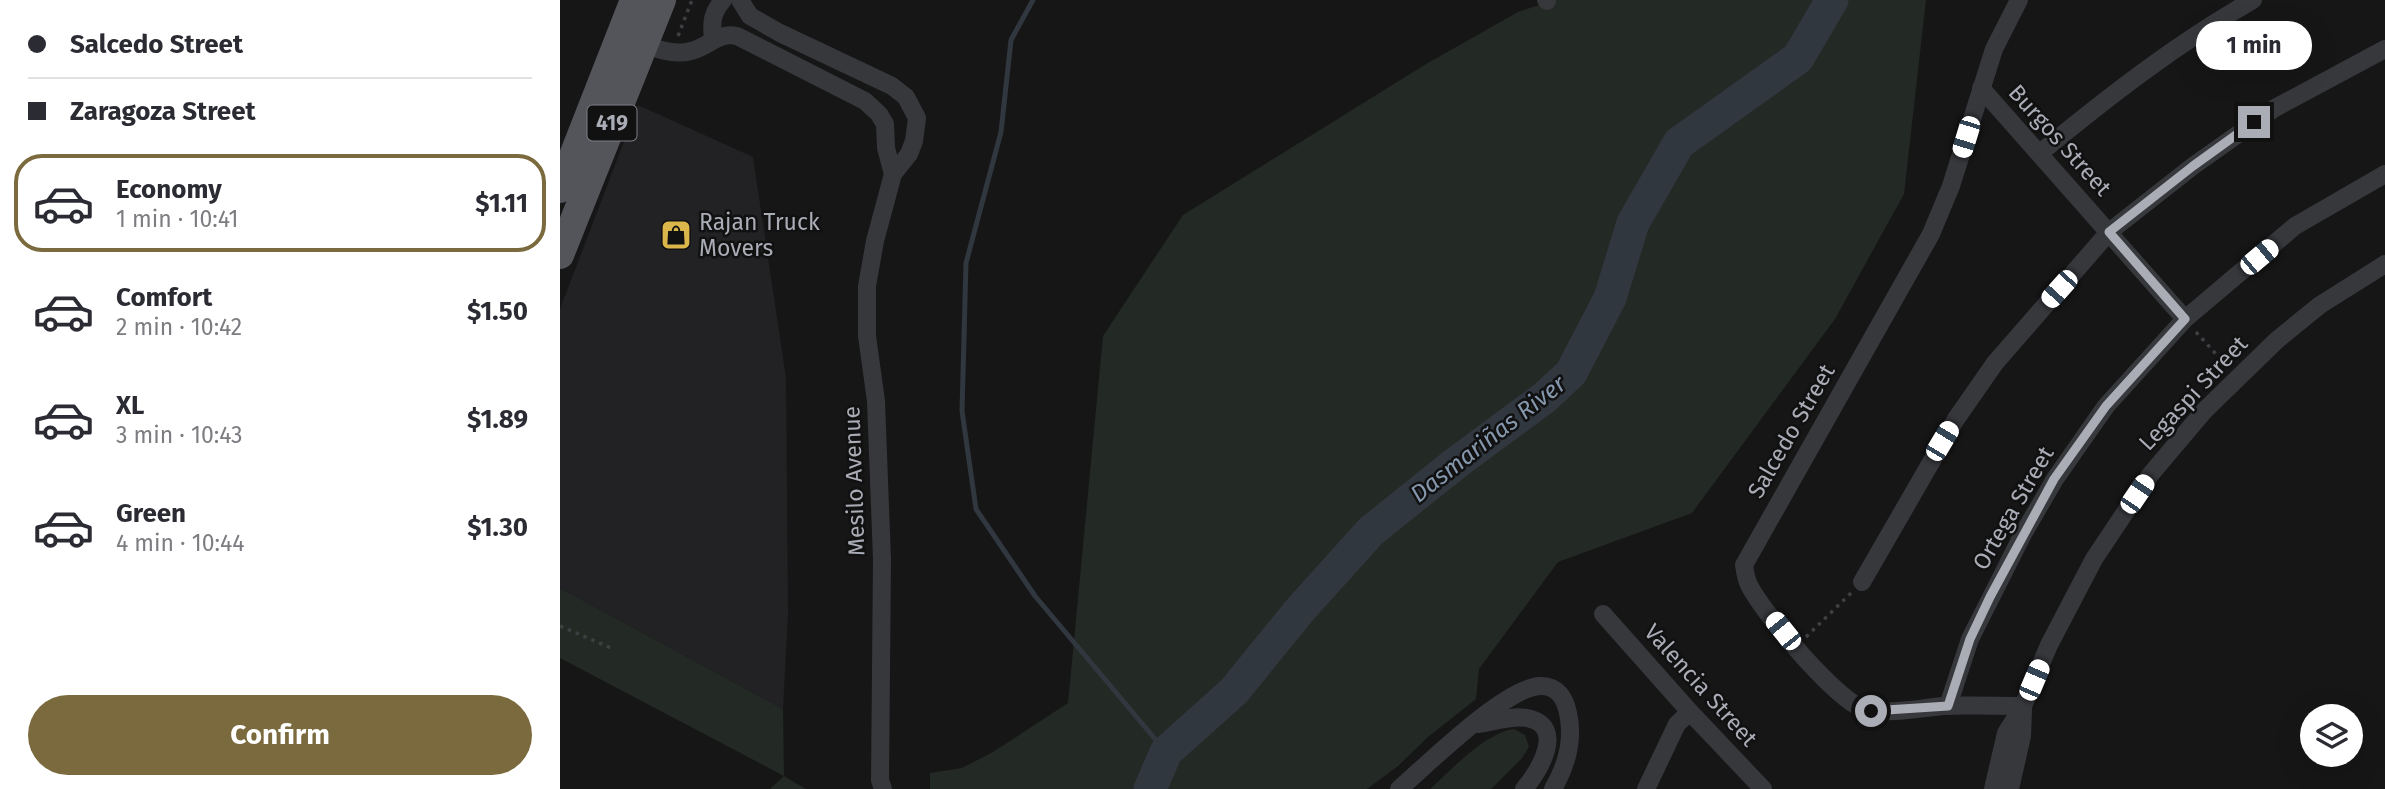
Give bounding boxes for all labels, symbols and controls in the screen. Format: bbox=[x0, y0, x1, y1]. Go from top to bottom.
callout: 1 min bbox=[2196, 20, 2312, 69]
text: Salcedo Street bbox=[70, 29, 243, 60]
text: 1 min bbox=[2226, 31, 2282, 59]
street label: Burgos Street bbox=[2003, 79, 2118, 202]
text: Zaragoza Street bbox=[70, 96, 256, 127]
road number: 419 bbox=[588, 106, 636, 140]
route end bbox=[2238, 106, 2270, 138]
car bbox=[1950, 114, 1983, 160]
icon: car bbox=[32, 172, 95, 235]
text: Economy bbox=[116, 174, 222, 205]
text: $1.11 bbox=[475, 188, 528, 219]
text: 1 min · 10:41 bbox=[116, 205, 239, 233]
place label: Rajan Truck Movers bbox=[699, 208, 820, 262]
shop icon: Rajan Truck Movers bbox=[659, 218, 693, 252]
car bbox=[2237, 235, 2282, 279]
car bbox=[2038, 266, 2081, 312]
icon: car bbox=[32, 280, 95, 343]
text: Comfort bbox=[116, 282, 212, 313]
text: $1.50 bbox=[467, 296, 528, 327]
text: 2 min · 10:42 bbox=[116, 313, 242, 341]
street label: Legaspi Street bbox=[2133, 329, 2254, 456]
street label: Salcedo Street bbox=[1741, 358, 1841, 503]
water label: Dasmariñas River bbox=[1405, 369, 1572, 508]
icon: car bbox=[32, 388, 95, 451]
text: XL bbox=[116, 390, 144, 421]
text: $1.89 bbox=[467, 404, 528, 435]
street label: Mesilo Avenue bbox=[837, 405, 871, 557]
car bbox=[1923, 418, 1962, 464]
text: 3 min · 10:43 bbox=[116, 421, 242, 449]
street label: Ortega Street bbox=[1966, 441, 2060, 575]
car bbox=[2117, 471, 2158, 517]
icon: car bbox=[32, 496, 95, 559]
text: Green bbox=[116, 498, 186, 529]
text: $1.30 bbox=[467, 512, 528, 543]
text: 4 min · 10:44 bbox=[116, 529, 244, 557]
car bbox=[1762, 608, 1805, 654]
street label: Valencia Street bbox=[1639, 618, 1764, 753]
car bbox=[2017, 657, 2052, 703]
button: Confirm bbox=[28, 695, 532, 775]
route start bbox=[1855, 695, 1887, 727]
map controls bbox=[2300, 704, 2363, 767]
button: layers bbox=[2300, 704, 2363, 767]

